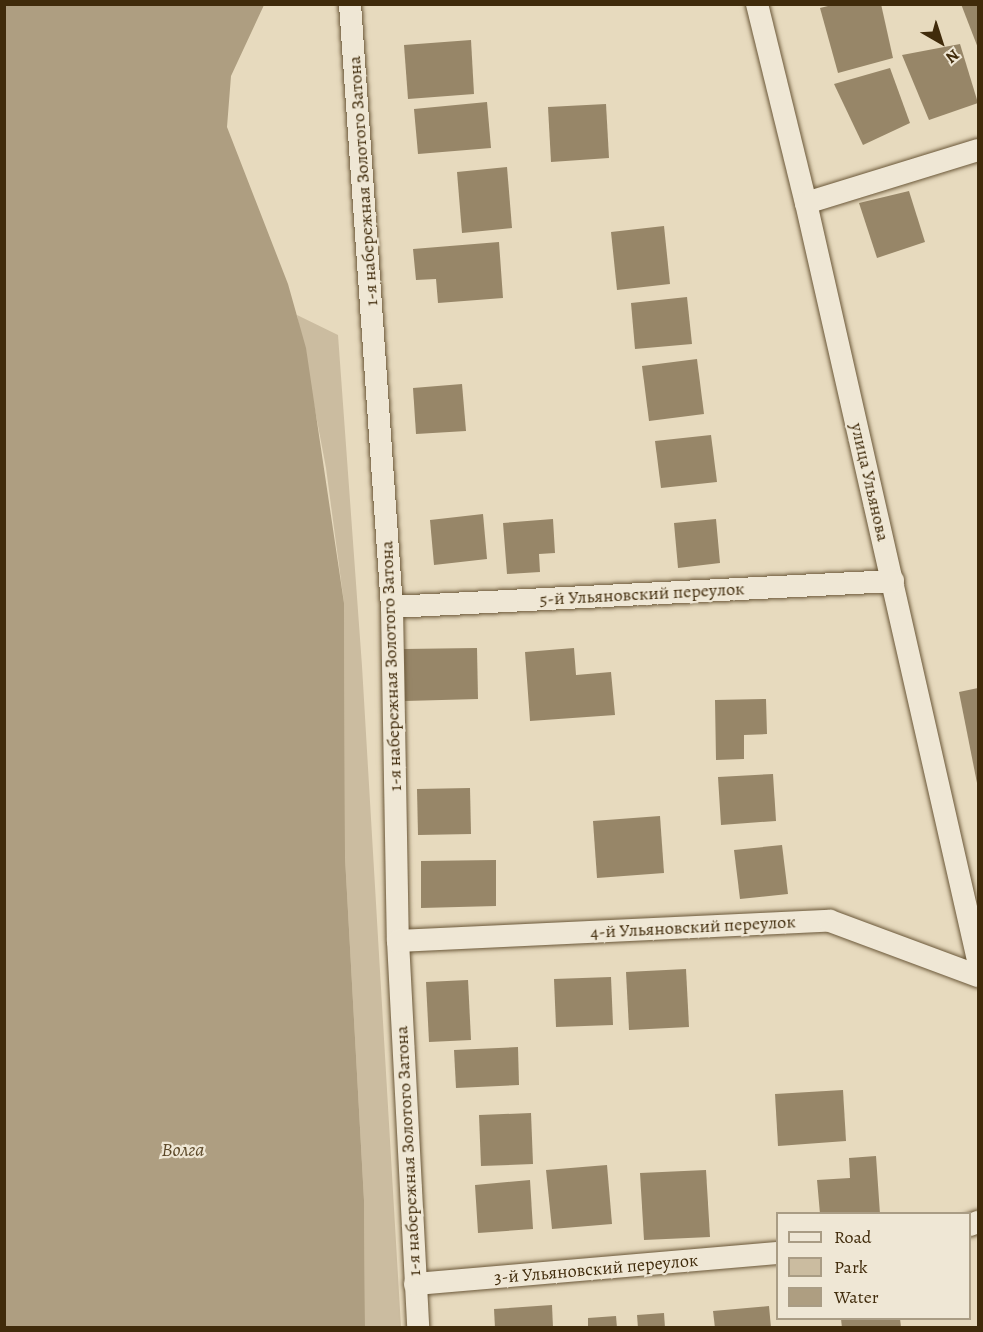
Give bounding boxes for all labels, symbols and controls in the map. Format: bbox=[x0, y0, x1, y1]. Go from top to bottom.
north arrow bbox=[911, 12, 971, 72]
text: N bbox=[941, 44, 964, 68]
street label: 1-я набережная Золотого Затона bbox=[343, 55, 383, 307]
street label: улица Ульянова bbox=[846, 421, 894, 543]
street label: 1-я набережная Золотого Затона bbox=[376, 540, 406, 792]
street label: 5-й Ульяновский переулок bbox=[539, 578, 745, 610]
street label: 4-й Ульяновский переулок bbox=[590, 911, 796, 943]
street label: 1-я набережная Золотого Затона bbox=[391, 1025, 425, 1277]
water label: Волга bbox=[161, 1137, 205, 1161]
legend bbox=[776, 1212, 971, 1320]
text: Road bbox=[834, 1225, 871, 1249]
street label: 3-й Ульяновский переулок bbox=[493, 1249, 699, 1289]
text: Park bbox=[834, 1255, 868, 1279]
text: Water bbox=[834, 1285, 879, 1309]

